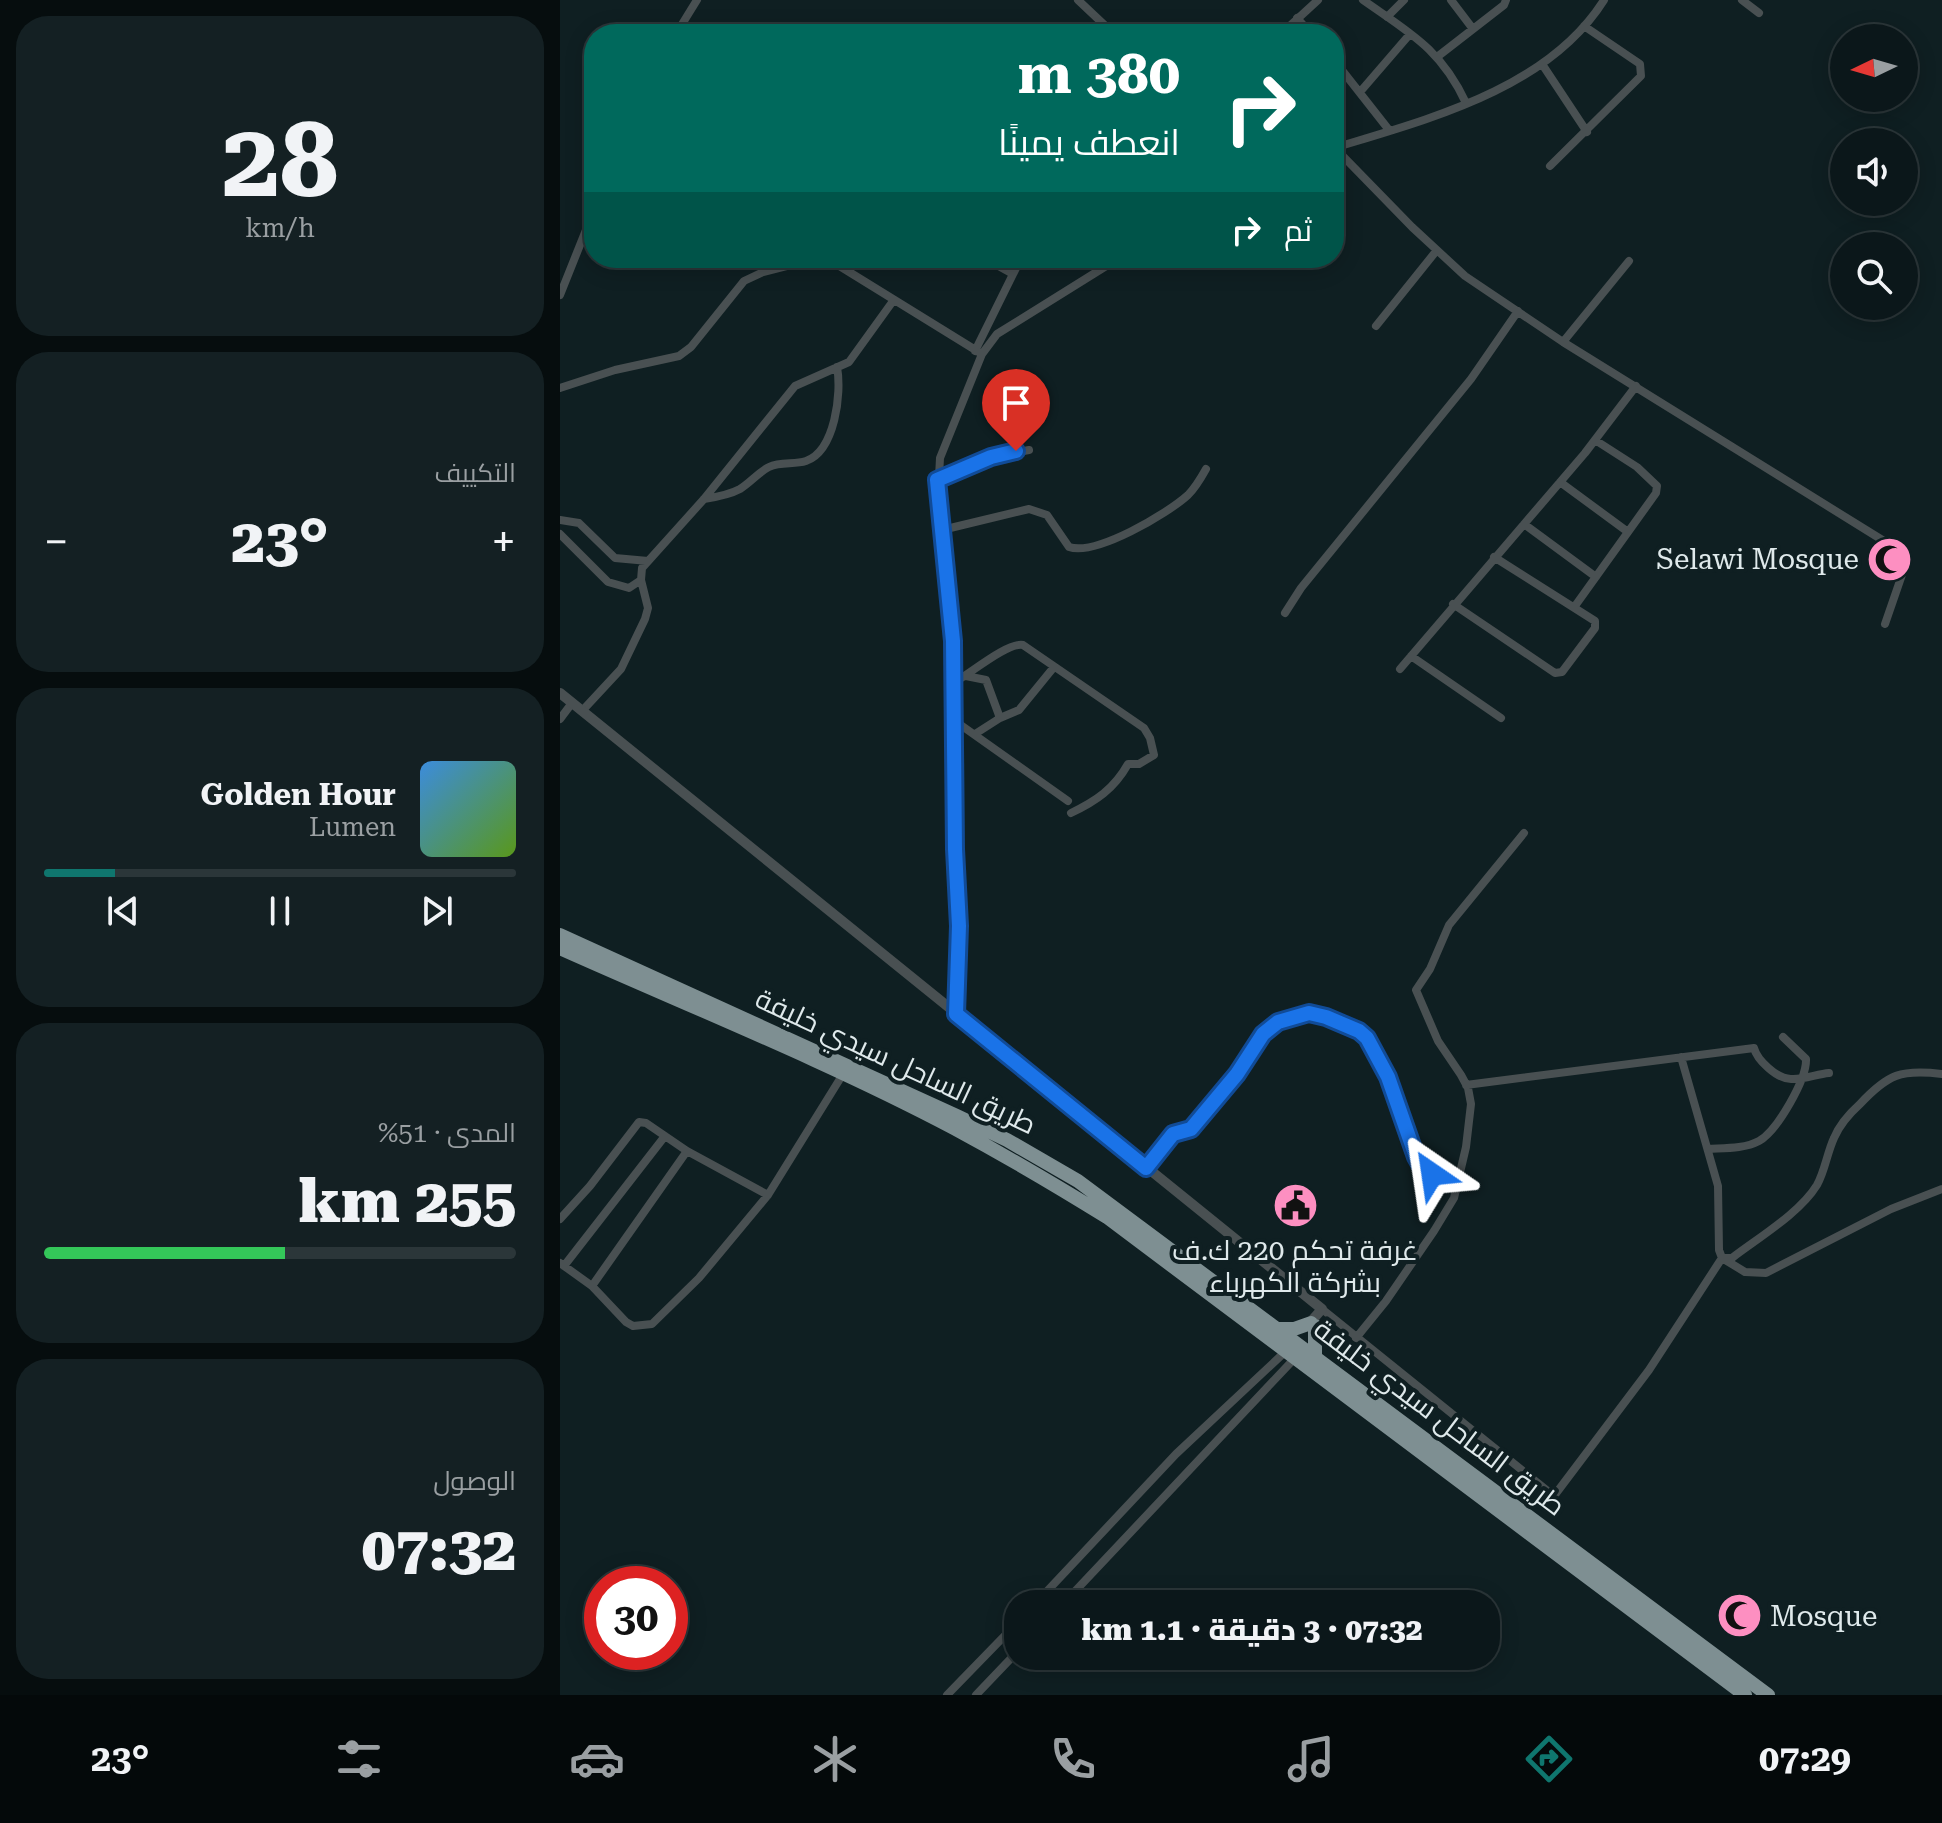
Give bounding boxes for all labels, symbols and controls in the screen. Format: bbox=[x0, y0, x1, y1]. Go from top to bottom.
north arrow bbox=[1830, 24, 1918, 112]
map controls bbox=[1830, 24, 1918, 320]
text: 380 m bbox=[1018, 41, 1180, 107]
icon: right bbox=[1208, 56, 1312, 160]
text: 28 bbox=[222, 100, 338, 221]
text: انعطف يمينًا bbox=[998, 122, 1180, 164]
button: sound bbox=[1830, 128, 1918, 216]
icon: right bbox=[1224, 208, 1268, 252]
text: km/h bbox=[245, 213, 315, 243]
text: ثم bbox=[1284, 213, 1312, 248]
button: search bbox=[1830, 232, 1918, 320]
pin bbox=[982, 369, 1050, 451]
icon: arrive bbox=[994, 381, 1038, 425]
text: التكييف bbox=[434, 458, 516, 488]
text: 23° bbox=[231, 506, 329, 577]
text: − bbox=[44, 516, 69, 568]
text: + bbox=[491, 516, 516, 568]
mosque icon: Selawi Mosque bbox=[1866, 535, 1914, 583]
place label: Selawi Mosque bbox=[1656, 543, 1859, 576]
text: Golden Hour bbox=[201, 777, 396, 812]
text: Lumen bbox=[309, 812, 396, 842]
icon: previous bbox=[101, 889, 145, 933]
icon: pause bbox=[258, 889, 302, 933]
icon: next bbox=[415, 889, 459, 933]
street label: طريق الساحل سيدي خليفة bbox=[748, 982, 1041, 1146]
text: المدى · 51% bbox=[378, 1118, 516, 1148]
position arrow bbox=[1390, 1132, 1474, 1216]
text: 255 km bbox=[299, 1166, 516, 1237]
public building icon: غرفة تحكم 220 ك.ف بشركة الكهرباء bbox=[1271, 1182, 1319, 1230]
place label: غرفة تحكم 220 ك.ف بشركة الكهرباء bbox=[1172, 1234, 1418, 1299]
street label: طريق الساحل سيدي خليفة bbox=[1305, 1312, 1572, 1527]
text: الوصول bbox=[433, 1466, 516, 1496]
text: 07:32 bbox=[362, 1514, 516, 1585]
speed limit sign: 30 bbox=[584, 1566, 688, 1670]
mosque icon: Mosque bbox=[1715, 1592, 1763, 1640]
place label: Mosque bbox=[1770, 1600, 1877, 1633]
text: 07:32 · 3 دقيقة · 1.1 km bbox=[1082, 1612, 1422, 1647]
icon: filters bbox=[331, 1731, 387, 1787]
icon: car bbox=[569, 1731, 625, 1787]
icon: climate bbox=[807, 1731, 863, 1787]
icon: phone bbox=[1045, 1731, 1101, 1787]
icon: music bbox=[1283, 1731, 1339, 1787]
icon: directions bbox=[1521, 1731, 1577, 1787]
text: 23° bbox=[91, 1738, 149, 1780]
text: 07:29 bbox=[1759, 1738, 1851, 1780]

